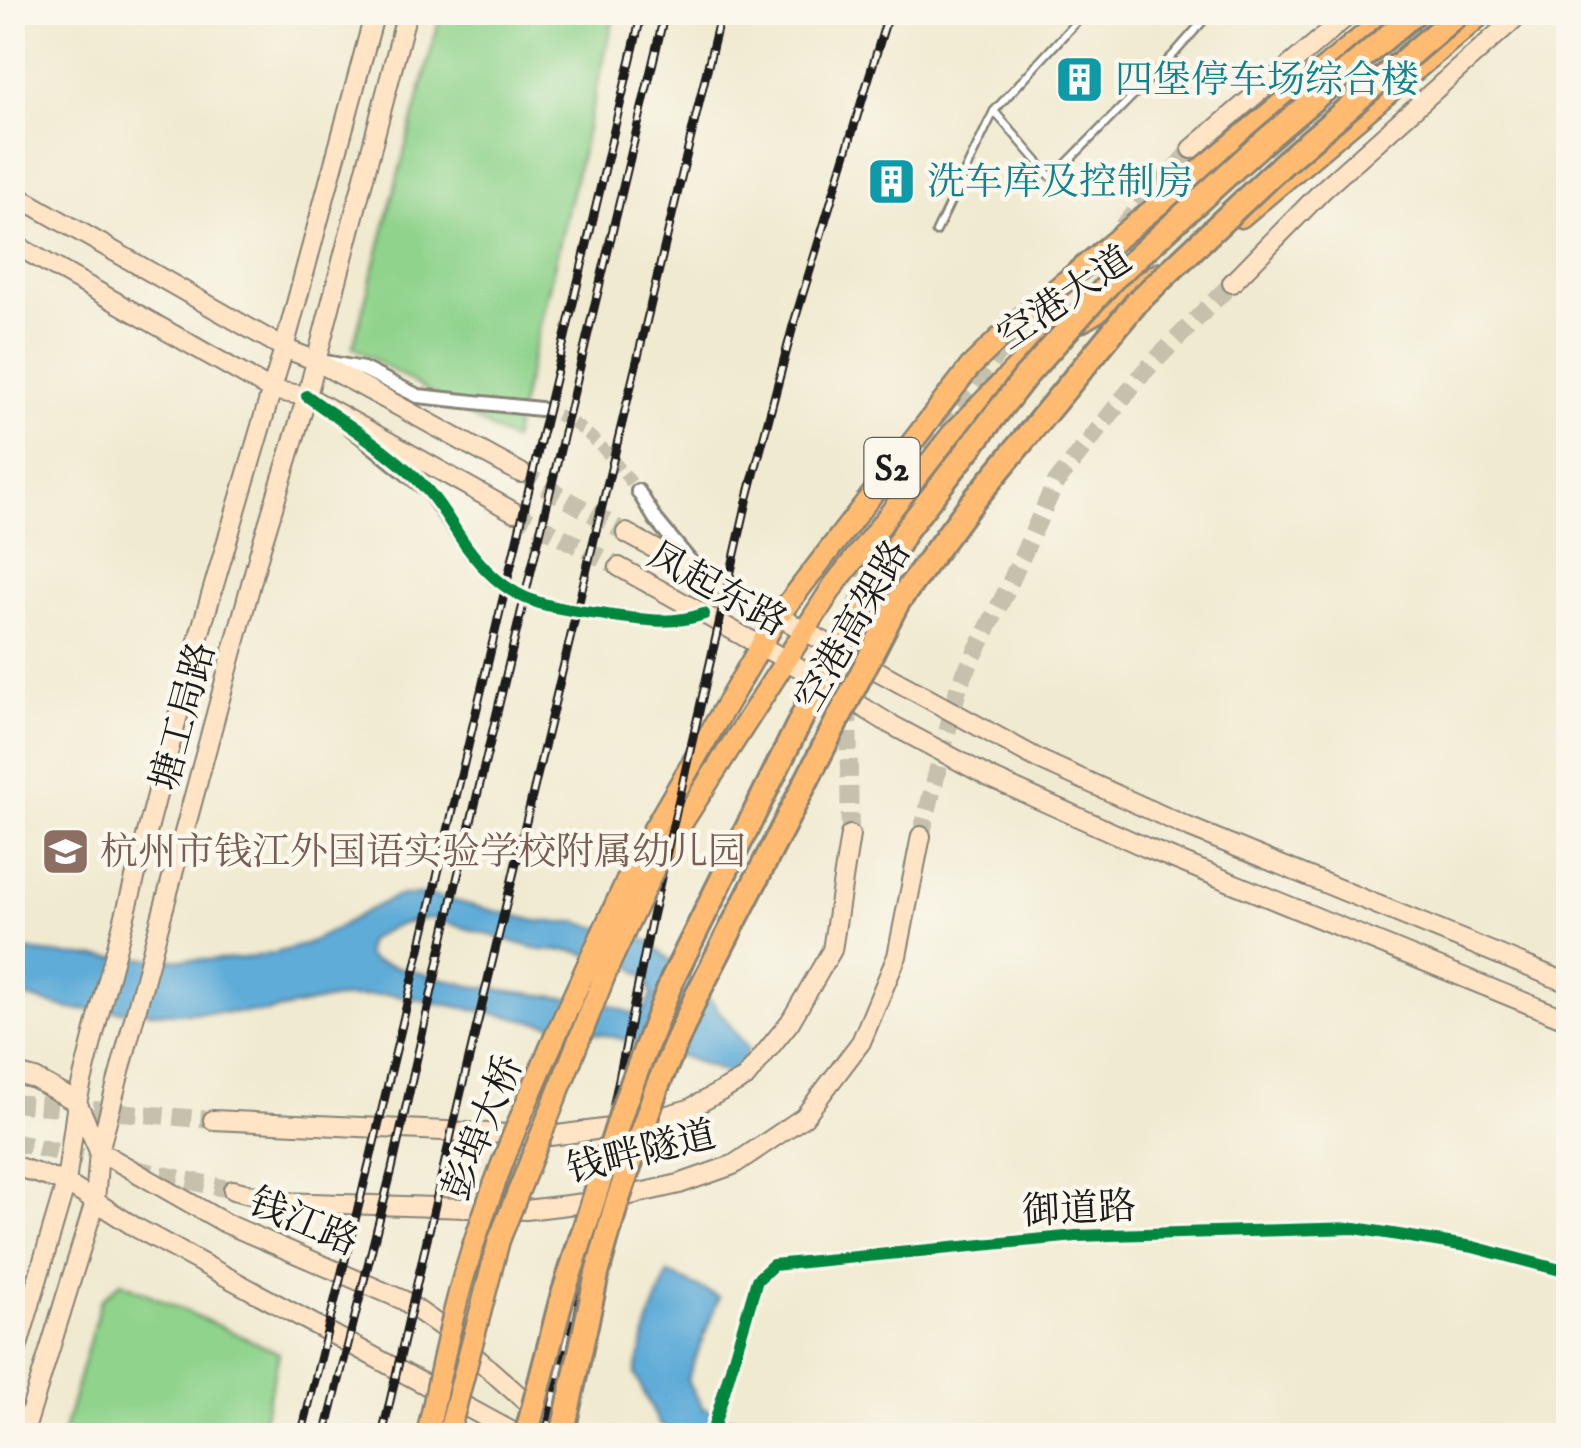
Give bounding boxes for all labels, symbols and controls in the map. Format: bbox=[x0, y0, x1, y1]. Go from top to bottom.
building icon: 四堡停车场综合楼 bbox=[1054, 53, 1106, 105]
place label: 四堡停车场综合楼 bbox=[1115, 58, 1419, 106]
building icon: 洗车库及控制房 bbox=[866, 155, 918, 207]
place label: 洗车库及控制房 bbox=[927, 160, 1193, 208]
street label: 空港大道 bbox=[989, 237, 1142, 362]
road number: S2 bbox=[864, 438, 920, 498]
street label: 空港高架路 bbox=[786, 532, 923, 721]
street label: 凤起东路 bbox=[638, 533, 795, 648]
street label: 塘工局路 bbox=[142, 637, 228, 796]
school or university icon: 杭州市钱江外国语实验学校附属幼儿园 bbox=[39, 825, 91, 877]
place label: 杭州市钱江外国语实验学校附属幼儿园 bbox=[100, 830, 746, 878]
street label: 彭埠大桥 bbox=[434, 1049, 536, 1208]
street label: 钱畔隧道 bbox=[562, 1112, 721, 1196]
street label: 钱江路 bbox=[241, 1179, 365, 1268]
street label: 御道路 bbox=[1021, 1184, 1137, 1238]

